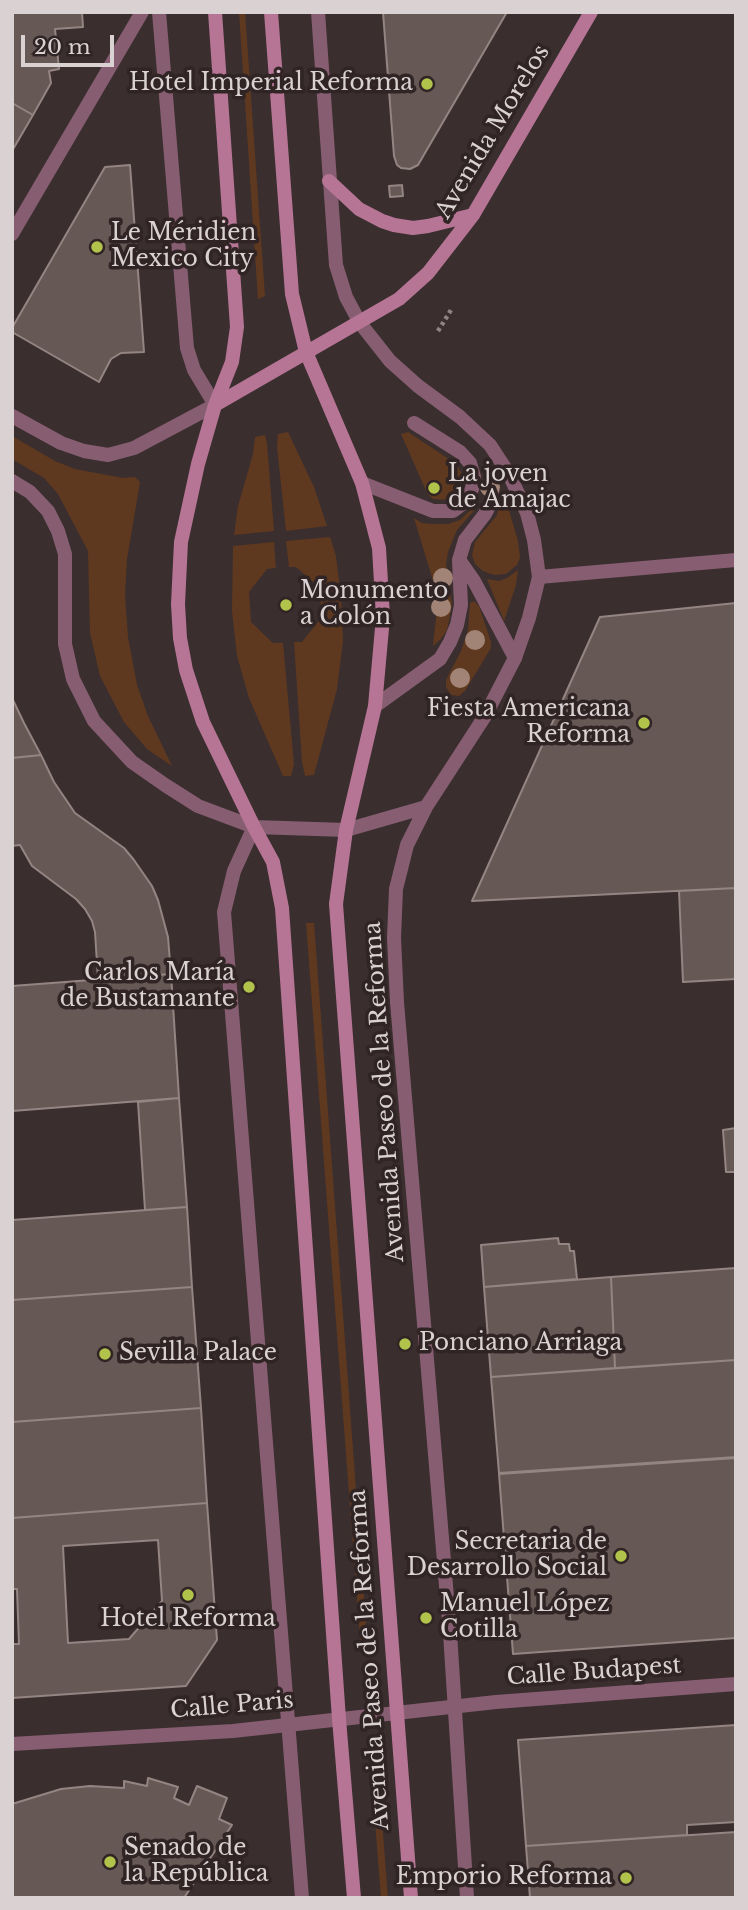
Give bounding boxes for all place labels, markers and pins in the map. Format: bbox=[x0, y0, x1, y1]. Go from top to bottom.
place label: Hotel Imperial Reforma bbox=[129, 70, 413, 98]
marker: Hotel Imperial Reforma bbox=[419, 76, 435, 92]
place label: Le Méridien Mexico City bbox=[111, 220, 256, 274]
marker: Le Méridien Mexico City bbox=[89, 239, 105, 255]
place label: La joven de Amajac bbox=[448, 461, 571, 515]
marker: La joven de Amajac bbox=[426, 480, 442, 496]
place label: Monumento a Colón bbox=[300, 578, 448, 632]
marker: Monumento a Colón bbox=[278, 597, 294, 613]
place label: Fiesta Americana Reforma bbox=[427, 696, 630, 750]
marker: Fiesta Americana Reforma bbox=[636, 715, 652, 731]
place label: Carlos María de Bustamante bbox=[60, 960, 235, 1014]
marker: Carlos María de Bustamante bbox=[241, 979, 257, 995]
place label: Ponciano Arriaga bbox=[419, 1330, 622, 1358]
marker: Ponciano Arriaga bbox=[397, 1336, 413, 1352]
place label: Sevilla Palace bbox=[119, 1340, 277, 1368]
marker: Sevilla Palace bbox=[97, 1346, 113, 1362]
place label: Secretaria de Desarrollo Social bbox=[407, 1529, 607, 1583]
marker: Secretaria de Desarrollo Social bbox=[613, 1548, 629, 1564]
marker: Hotel Reforma bbox=[180, 1587, 196, 1603]
place label: Manuel López Cotilla bbox=[440, 1591, 610, 1645]
place label: Hotel Reforma bbox=[100, 1606, 276, 1634]
marker: Manuel López Cotilla bbox=[418, 1610, 434, 1626]
place label: Senado de la República bbox=[124, 1835, 268, 1889]
marker: Senado de la República bbox=[102, 1854, 118, 1870]
place label: Emporio Reforma bbox=[396, 1864, 612, 1892]
marker: Emporio Reforma bbox=[618, 1870, 634, 1886]

